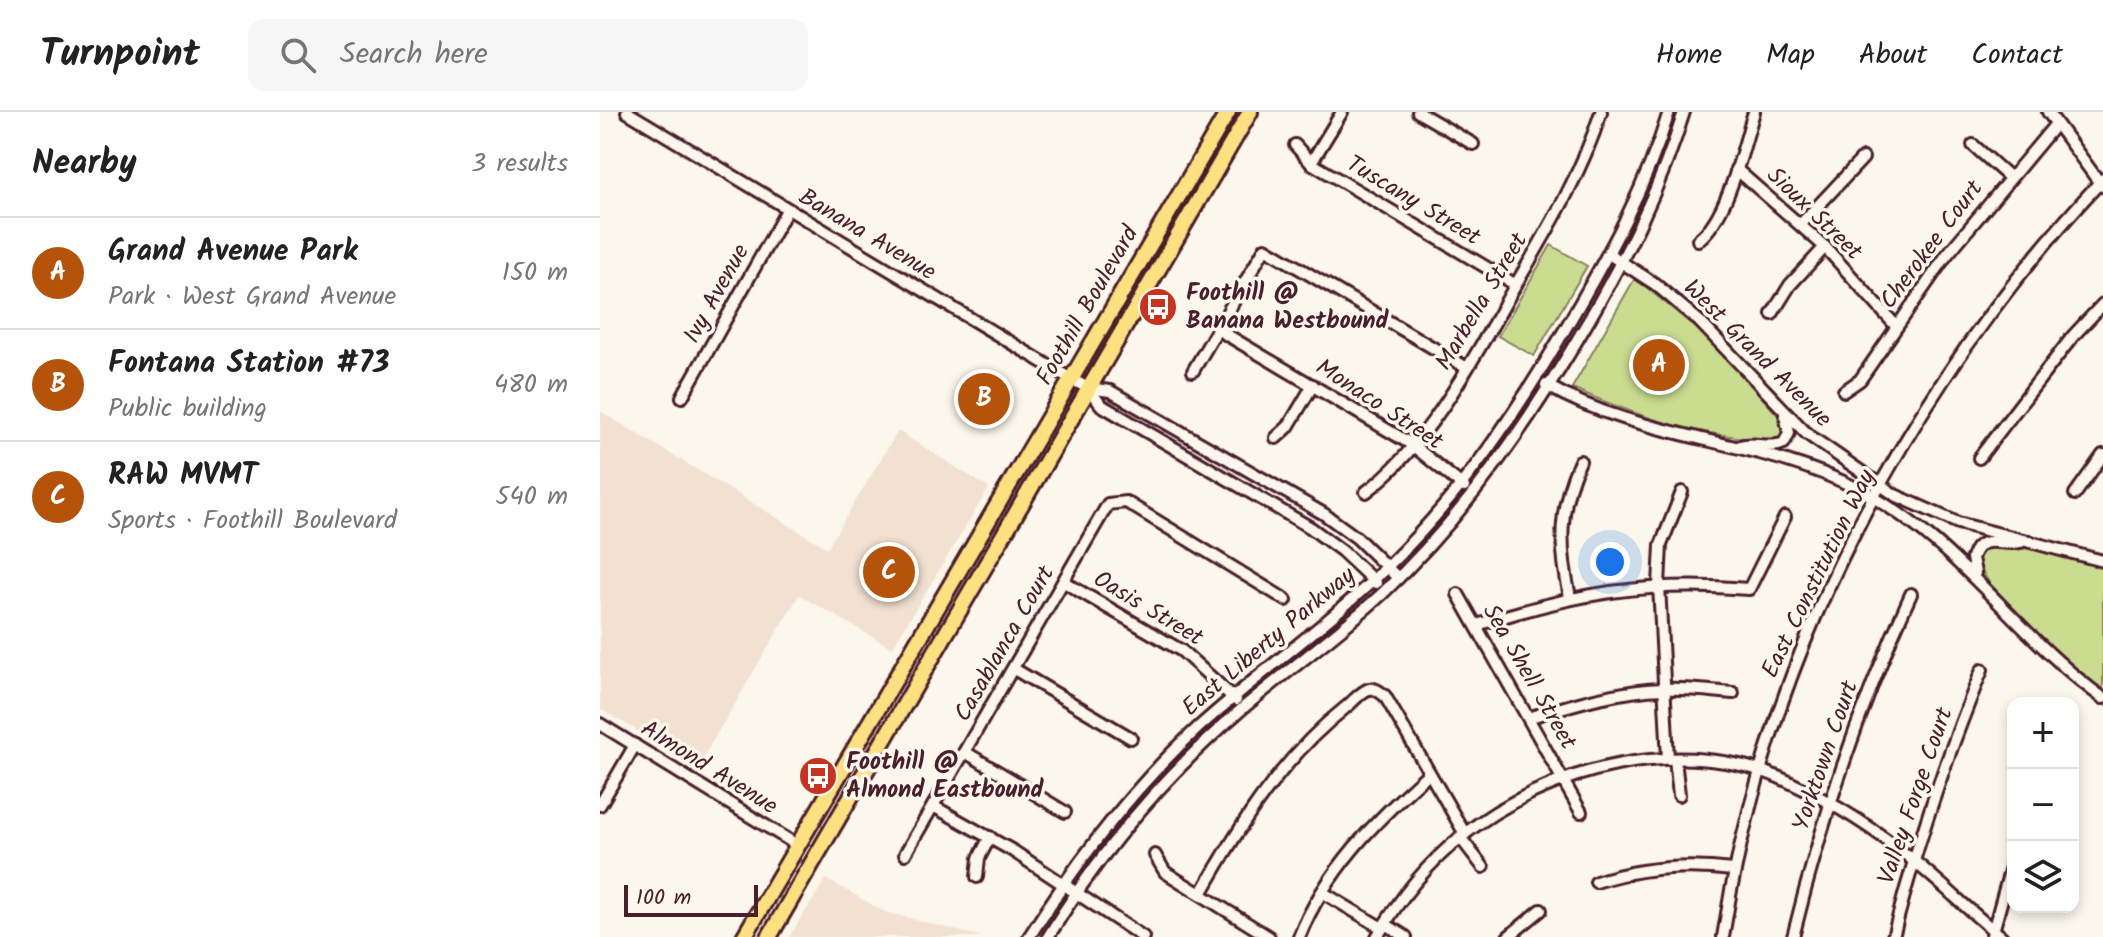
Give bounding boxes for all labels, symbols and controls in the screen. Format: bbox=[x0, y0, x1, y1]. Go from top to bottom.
search box bbox=[248, 19, 808, 91]
text: Turnpoint bbox=[40, 25, 200, 85]
text: Search here bbox=[340, 31, 488, 79]
icon: search bbox=[276, 33, 320, 77]
text: Home bbox=[1656, 33, 1722, 78]
text: Map bbox=[1766, 33, 1815, 78]
text: About bbox=[1859, 33, 1927, 78]
text: Contact bbox=[1971, 33, 2063, 78]
text: Nearby bbox=[32, 137, 137, 191]
text: 3 results bbox=[471, 143, 568, 185]
street label: Tuscany Street bbox=[1338, 145, 1488, 257]
street label: Sioux Street bbox=[1757, 158, 1872, 271]
street label: Cherokee Court bbox=[1870, 171, 1994, 318]
street label: Banana Avenue bbox=[791, 178, 944, 292]
street label: Foothill Boulevard bbox=[1026, 218, 1150, 393]
street label: Marbella Street bbox=[1425, 225, 1539, 378]
text: Grand Avenue Park bbox=[108, 228, 357, 276]
street label: Ivy Avenue bbox=[673, 237, 761, 351]
text: A bbox=[50, 252, 66, 294]
text: 150 m bbox=[502, 252, 568, 294]
street label: West Grand Avenue bbox=[1673, 270, 1841, 438]
place label: Foothill @ Banana Westbound bbox=[1186, 274, 1390, 341]
text: Park · West Grand Avenue bbox=[108, 276, 396, 318]
bus stop icon: Foothill @ Banana Westbound bbox=[1137, 286, 1179, 328]
pin: A bbox=[1633, 335, 1685, 395]
text: Fontana Station #73 bbox=[108, 340, 389, 388]
street label: Monaco Street bbox=[1307, 349, 1451, 461]
text: B bbox=[50, 364, 66, 406]
text: 480 m bbox=[494, 364, 568, 406]
pin: B bbox=[958, 369, 1010, 429]
text: Public building bbox=[108, 388, 267, 430]
text: RAW MVMT bbox=[108, 452, 258, 500]
street label: East Constitution Way bbox=[1751, 462, 1887, 685]
text: C bbox=[50, 476, 66, 518]
text: 540 m bbox=[496, 476, 568, 518]
text: Sports · Foothill Boulevard bbox=[108, 500, 397, 542]
pin: C bbox=[863, 542, 915, 602]
your location bbox=[1590, 542, 1630, 582]
street label: East Liberty Parkway bbox=[1173, 557, 1365, 727]
street label: Casablanca Court bbox=[944, 558, 1066, 730]
street label: Oasis Street bbox=[1085, 561, 1211, 658]
street label: Sea Shell Street bbox=[1471, 597, 1587, 758]
street label: Yorktown Court bbox=[1782, 675, 1870, 836]
map controls bbox=[2007, 697, 2079, 913]
button: + bbox=[2007, 697, 2079, 769]
street label: Valley Forge Court bbox=[1867, 702, 1965, 890]
street label: Almond Avenue bbox=[633, 710, 785, 826]
place label: Foothill @ Almond Eastbound bbox=[846, 743, 1045, 810]
bus stop icon: Foothill @ Almond Eastbound bbox=[797, 755, 839, 797]
button: − bbox=[2007, 769, 2079, 841]
button: layers bbox=[2007, 841, 2079, 913]
scale bar bbox=[624, 881, 758, 917]
text: 100 m bbox=[636, 881, 691, 916]

